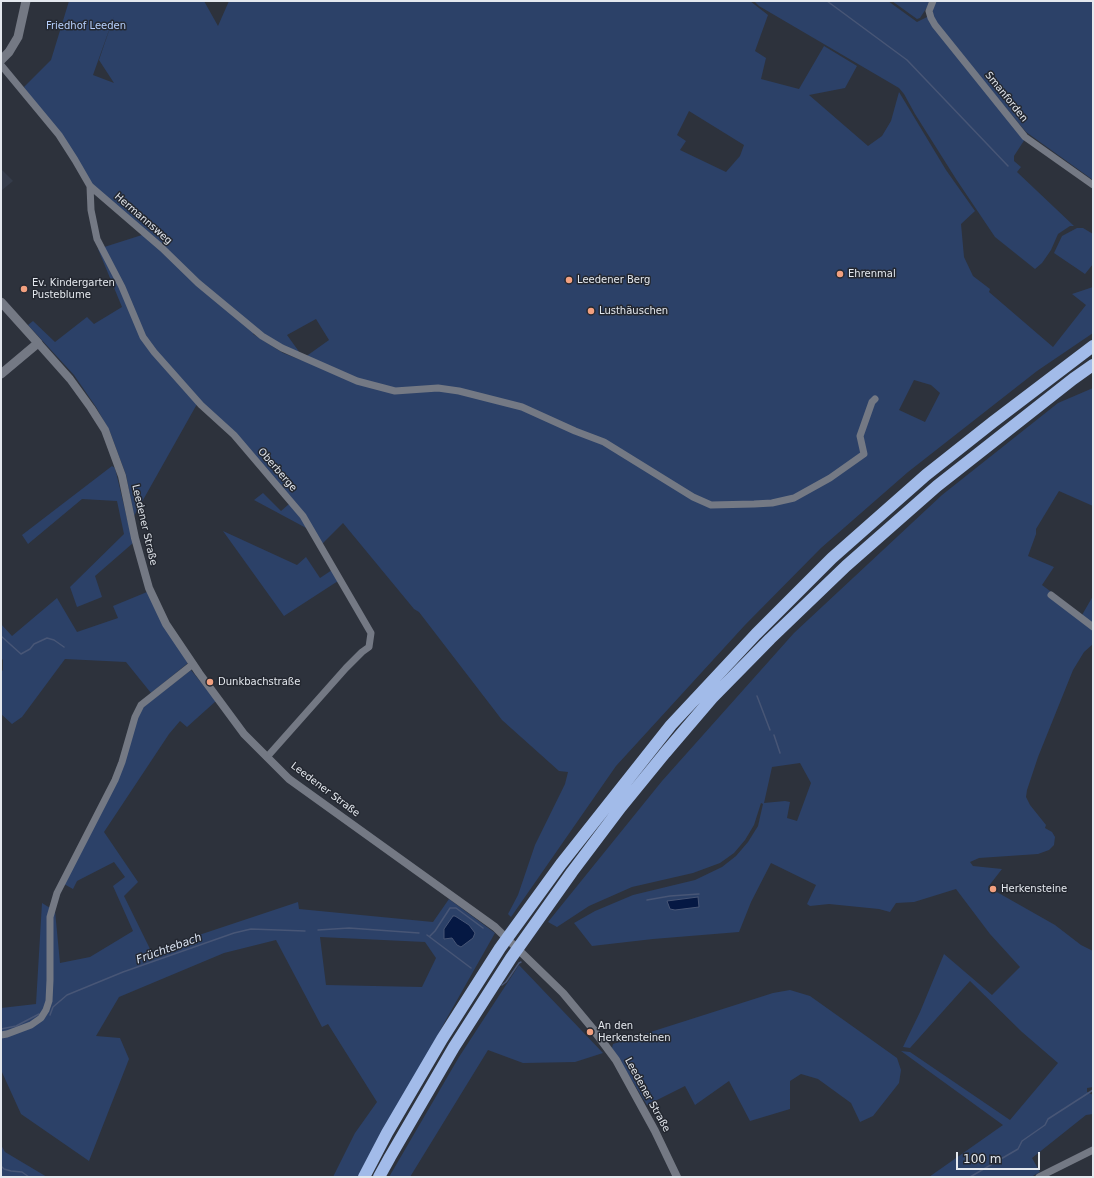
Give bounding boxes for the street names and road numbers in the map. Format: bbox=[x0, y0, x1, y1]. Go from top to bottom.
street label: Smanforden bbox=[982, 70, 1030, 124]
street label: Hermannsweg bbox=[112, 191, 174, 247]
street label: Oberberge bbox=[255, 446, 299, 494]
street label: Leedener Straße bbox=[129, 483, 159, 567]
street label: Leedener Straße bbox=[288, 760, 362, 820]
street label: Leedener Straße bbox=[622, 1056, 672, 1134]

